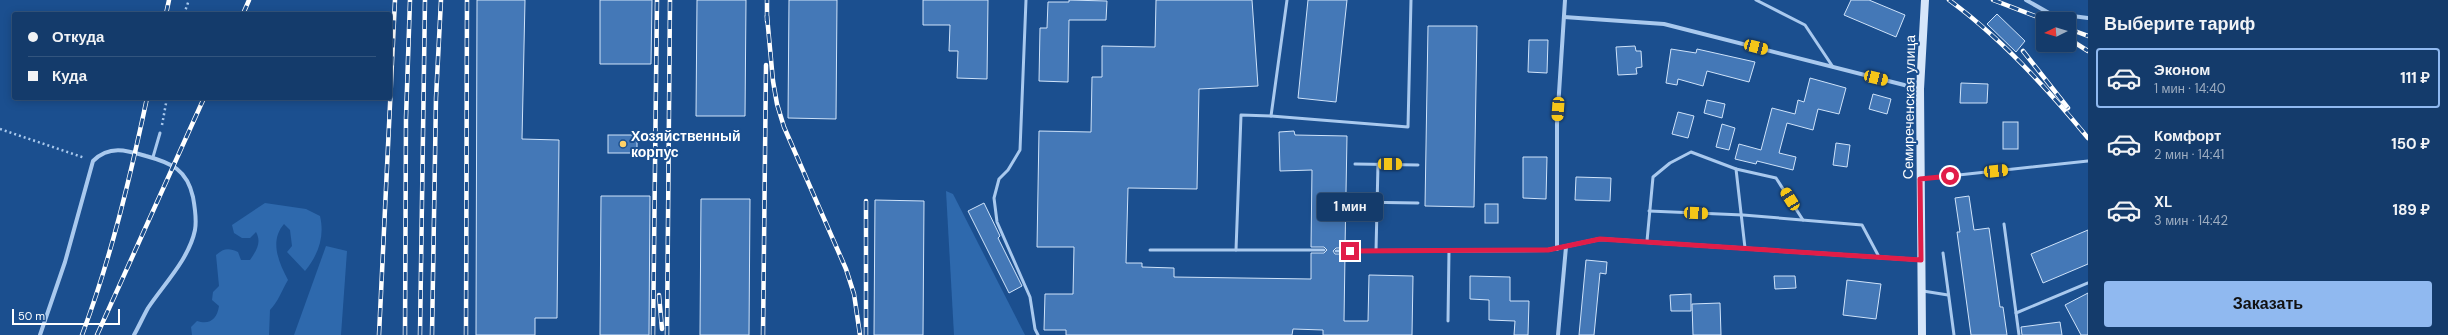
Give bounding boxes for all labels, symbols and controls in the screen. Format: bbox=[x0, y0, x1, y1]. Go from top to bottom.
north arrow bbox=[2036, 12, 2076, 52]
map controls bbox=[2036, 12, 2076, 52]
text: Выберите тариф bbox=[2104, 12, 2255, 36]
text: Откуда bbox=[52, 27, 104, 47]
street label: Семиреченская улица bbox=[1899, 35, 1919, 179]
car bbox=[1743, 38, 1769, 56]
icon: car bbox=[2106, 60, 2142, 96]
text: Эконом bbox=[2154, 60, 2210, 80]
text: Куда bbox=[52, 66, 87, 86]
text: 111 ₽ bbox=[2400, 68, 2430, 88]
car bbox=[1863, 69, 1889, 87]
text: 1 мин · 14:40 bbox=[2154, 80, 2226, 97]
car bbox=[1551, 97, 1565, 121]
icon: car bbox=[2106, 126, 2142, 162]
text: Комфорт bbox=[2154, 126, 2221, 146]
place label: Хозяйственный корпус bbox=[631, 127, 741, 161]
text: 150 ₽ bbox=[2391, 134, 2430, 154]
marker: Хозяйственный корпус bbox=[618, 139, 628, 149]
text: 2 мин · 14:41 bbox=[2154, 146, 2224, 163]
car bbox=[1378, 158, 1402, 170]
car bbox=[1983, 164, 2009, 178]
route start bbox=[1941, 167, 1959, 185]
car bbox=[1779, 186, 1801, 212]
icon: car bbox=[2106, 192, 2142, 228]
text: XL bbox=[2154, 192, 2172, 212]
callout: 1 мин bbox=[1317, 193, 1383, 221]
text: 1 мин bbox=[1333, 198, 1367, 215]
text: 189 ₽ bbox=[2393, 200, 2430, 220]
car bbox=[1684, 206, 1708, 220]
text: 3 мин · 14:42 bbox=[2154, 212, 2228, 229]
route end bbox=[1341, 242, 1359, 260]
button: Заказать bbox=[2104, 281, 2432, 327]
scale bar bbox=[12, 307, 120, 326]
text: 50 m bbox=[18, 309, 45, 323]

